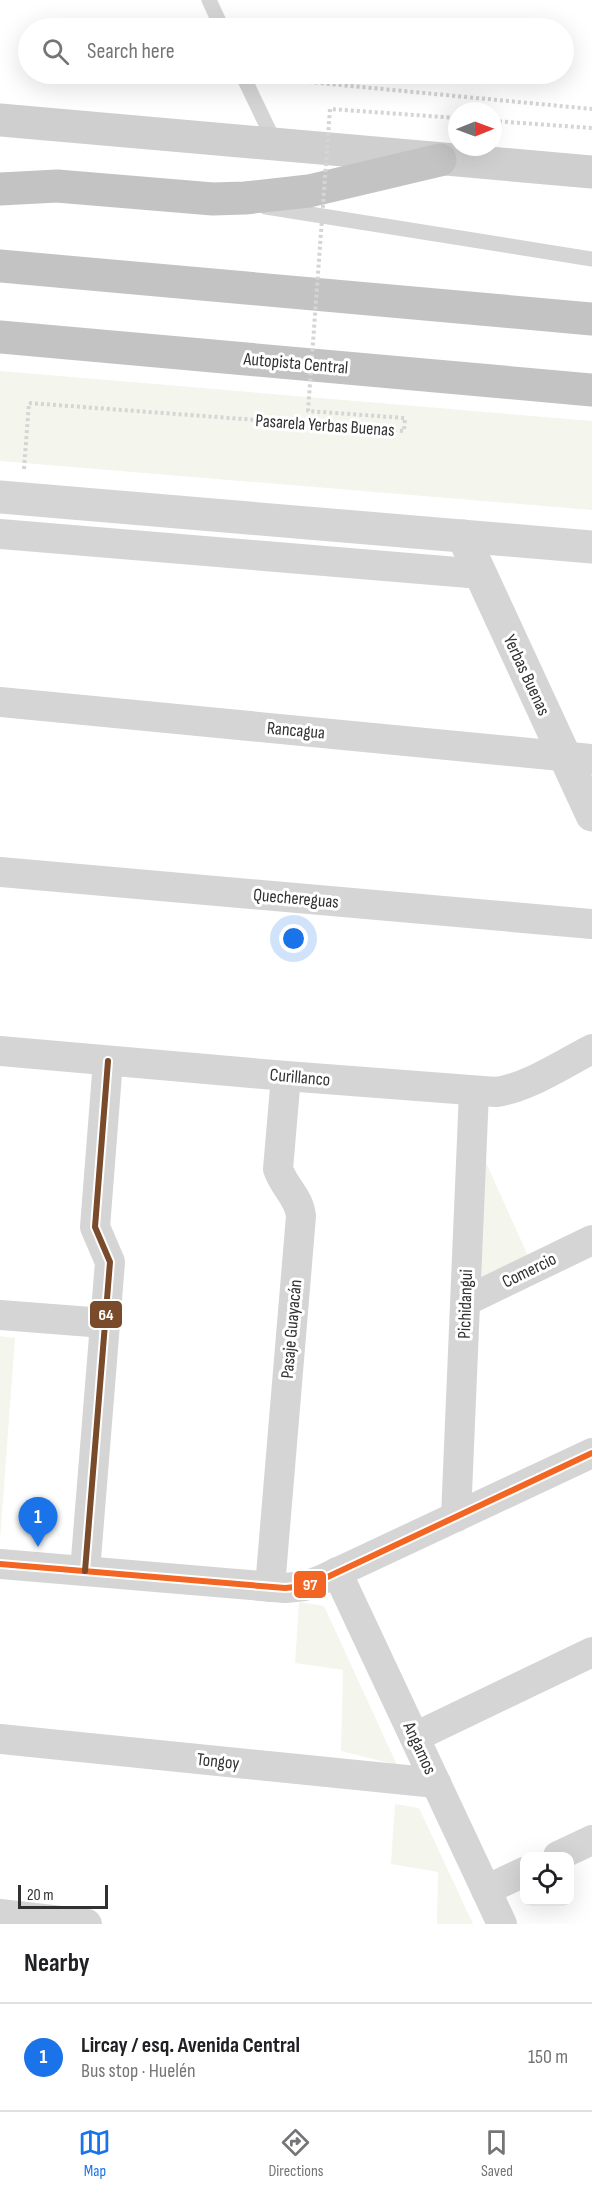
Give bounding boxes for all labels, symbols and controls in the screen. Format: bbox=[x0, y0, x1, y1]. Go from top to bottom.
search box bbox=[18, 18, 574, 84]
icon: search bbox=[39, 35, 72, 68]
text: Search here bbox=[87, 38, 174, 65]
north arrow bbox=[448, 102, 502, 156]
street label: Autopista Central bbox=[242, 348, 349, 379]
street label: Pasarela Yerbas Buenas bbox=[255, 410, 395, 441]
street label: Yerbas Buenas bbox=[499, 632, 554, 719]
street label: Rancagua bbox=[266, 717, 326, 744]
street label: Quechereguas bbox=[252, 884, 340, 913]
your location bbox=[279, 924, 308, 953]
street label: Curillanco bbox=[269, 1064, 331, 1091]
street label: Comercio bbox=[499, 1248, 560, 1293]
street label: Pichidangui bbox=[454, 1269, 477, 1339]
street label: Pasaje Guayacán bbox=[277, 1279, 306, 1380]
line badge: 64 bbox=[89, 1300, 123, 1329]
text: 64 bbox=[98, 1306, 114, 1325]
pin: 1 bbox=[18, 1498, 57, 1547]
line badge: 97 bbox=[293, 1570, 327, 1599]
text: 97 bbox=[303, 1576, 317, 1595]
street label: Angamos bbox=[398, 1718, 441, 1778]
street label: Tongoy bbox=[196, 1749, 240, 1774]
map controls bbox=[520, 1852, 574, 1906]
button: locate bbox=[520, 1852, 574, 1906]
scale bar bbox=[18, 1882, 108, 1910]
text: 20 m bbox=[27, 1886, 54, 1905]
text: Nearby bbox=[24, 1948, 90, 1979]
text: Lircay / esq. Avenida Central bbox=[81, 2032, 300, 2059]
text: 1 bbox=[40, 2045, 47, 2069]
text: 150 m bbox=[528, 2045, 568, 2069]
text: Bus stop · Huelén bbox=[81, 2059, 196, 2083]
tab: Map bbox=[78, 2126, 111, 2181]
tab: Directions bbox=[268, 2126, 323, 2181]
tab: Saved bbox=[480, 2126, 513, 2181]

